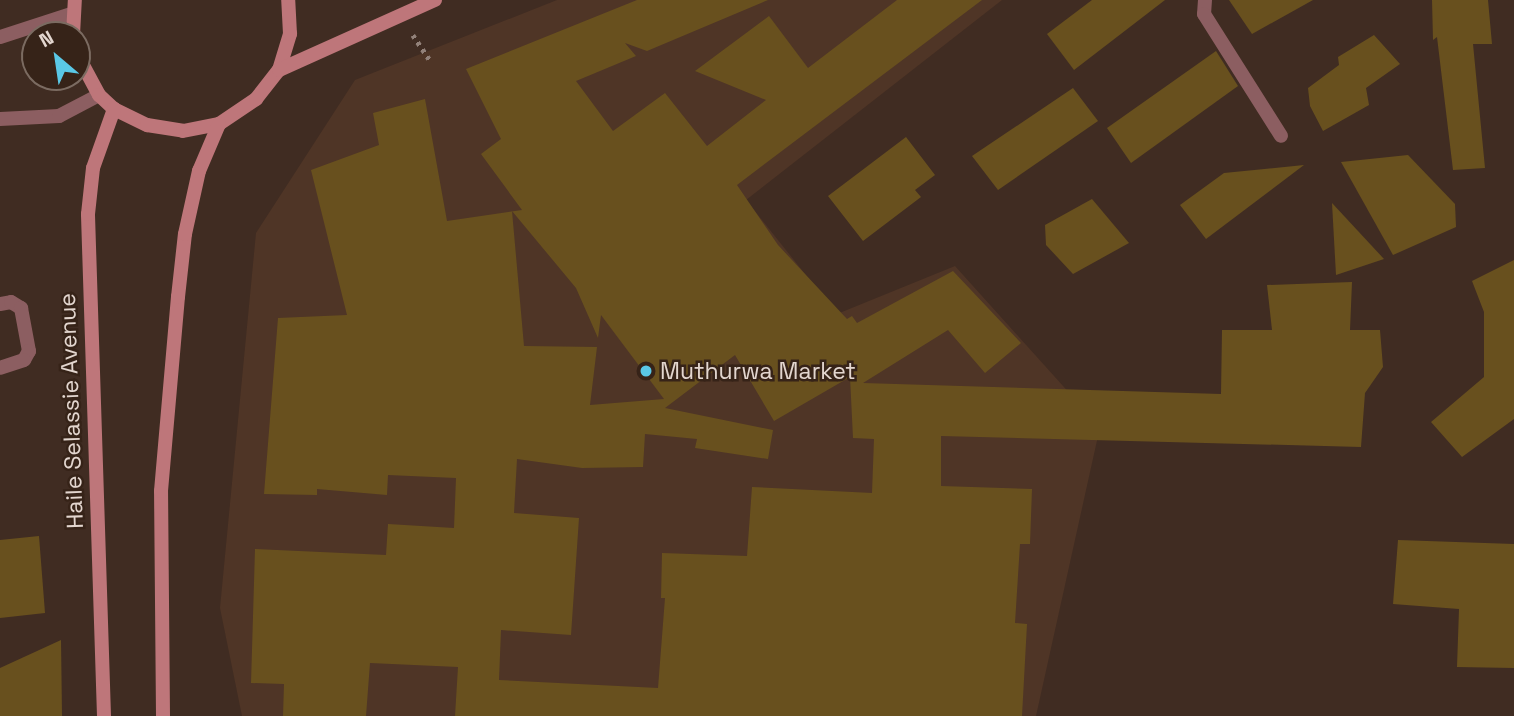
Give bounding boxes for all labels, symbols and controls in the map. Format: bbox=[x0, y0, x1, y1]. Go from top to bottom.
north arrow bbox=[21, 21, 91, 91]
text: N bbox=[35, 25, 58, 53]
street label: Haile Selassie Avenue bbox=[53, 292, 89, 530]
place label: Muthurwa Market bbox=[660, 357, 856, 385]
marker: Muthurwa Market bbox=[638, 363, 654, 379]

